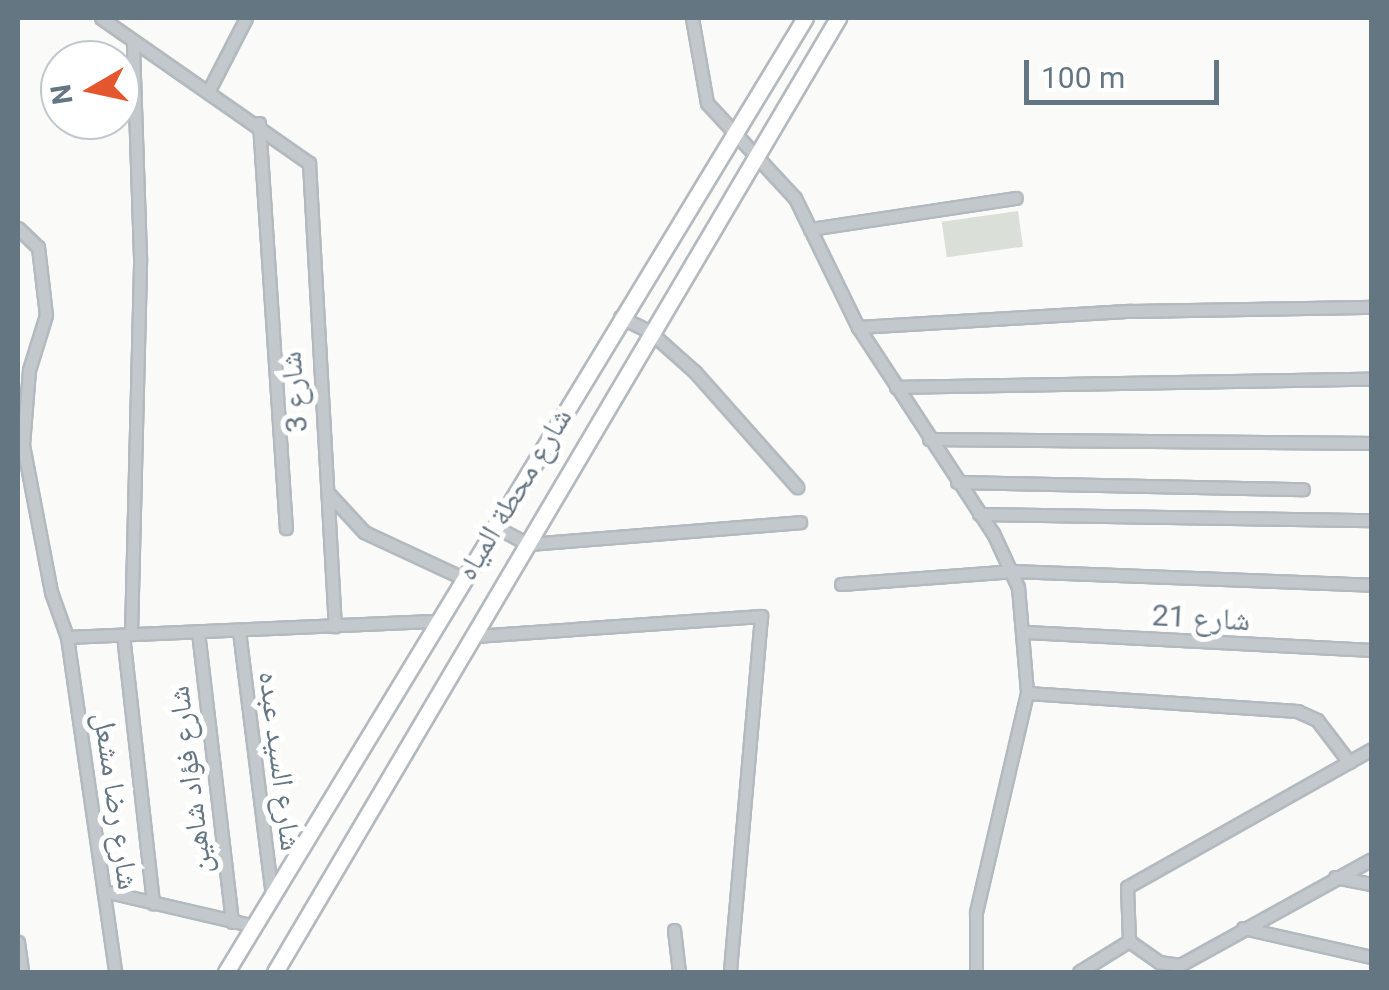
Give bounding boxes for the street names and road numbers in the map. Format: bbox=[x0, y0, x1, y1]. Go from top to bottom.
street label: شارع 3 bbox=[273, 350, 315, 434]
street label: شارع محطة المياه bbox=[448, 401, 580, 587]
street label: شارع 21 bbox=[1151, 597, 1251, 639]
street label: شارع السيد عبده bbox=[251, 669, 309, 853]
street label: شارع فؤاد شاهين bbox=[161, 684, 219, 876]
street label: شارع رضا مشعل bbox=[86, 710, 146, 892]

